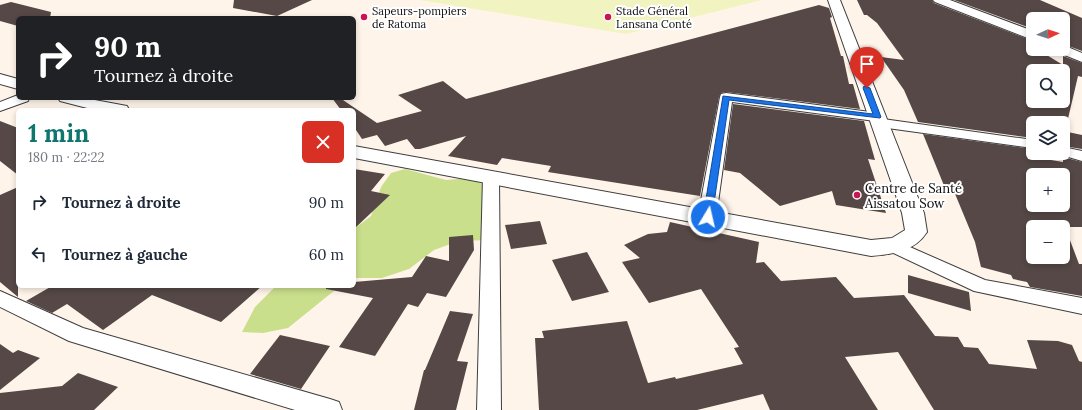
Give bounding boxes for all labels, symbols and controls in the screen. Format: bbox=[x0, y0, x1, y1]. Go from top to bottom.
place label: Sapeurs-pompiers de Ratoma bbox=[372, 4, 467, 31]
place label: Stade Général Lansana Conté bbox=[616, 4, 692, 31]
marker: Sapeurs-pompiers de Ratoma bbox=[359, 12, 369, 22]
marker: Stade Général Lansana Conté bbox=[603, 12, 613, 22]
north arrow bbox=[1026, 12, 1070, 56]
map controls bbox=[1026, 12, 1070, 264]
text: 90 m bbox=[94, 29, 161, 65]
icon: right bbox=[28, 32, 80, 84]
pin bbox=[850, 47, 884, 88]
icon: arrive bbox=[856, 53, 878, 75]
text: Tournez à droite bbox=[94, 64, 233, 87]
button: search bbox=[1026, 64, 1070, 108]
button: layers bbox=[1026, 116, 1070, 160]
text: 1 min bbox=[28, 118, 89, 149]
button: close bbox=[302, 121, 344, 163]
text: 180 m · 22:22 bbox=[28, 149, 104, 166]
button: + bbox=[1026, 168, 1070, 212]
place label: Centre de Santé Aissatou Sow bbox=[864, 180, 962, 212]
marker: Centre de Santé Aissatou Sow bbox=[852, 190, 862, 200]
icon: right bbox=[28, 191, 50, 213]
text: Tournez à droite bbox=[62, 193, 181, 212]
text: 90 m bbox=[309, 193, 344, 212]
position arrow bbox=[687, 196, 729, 238]
button: − bbox=[1026, 220, 1070, 264]
icon: left bbox=[28, 243, 50, 265]
text: Tournez à gauche bbox=[62, 245, 188, 264]
text: 60 m bbox=[309, 245, 344, 264]

